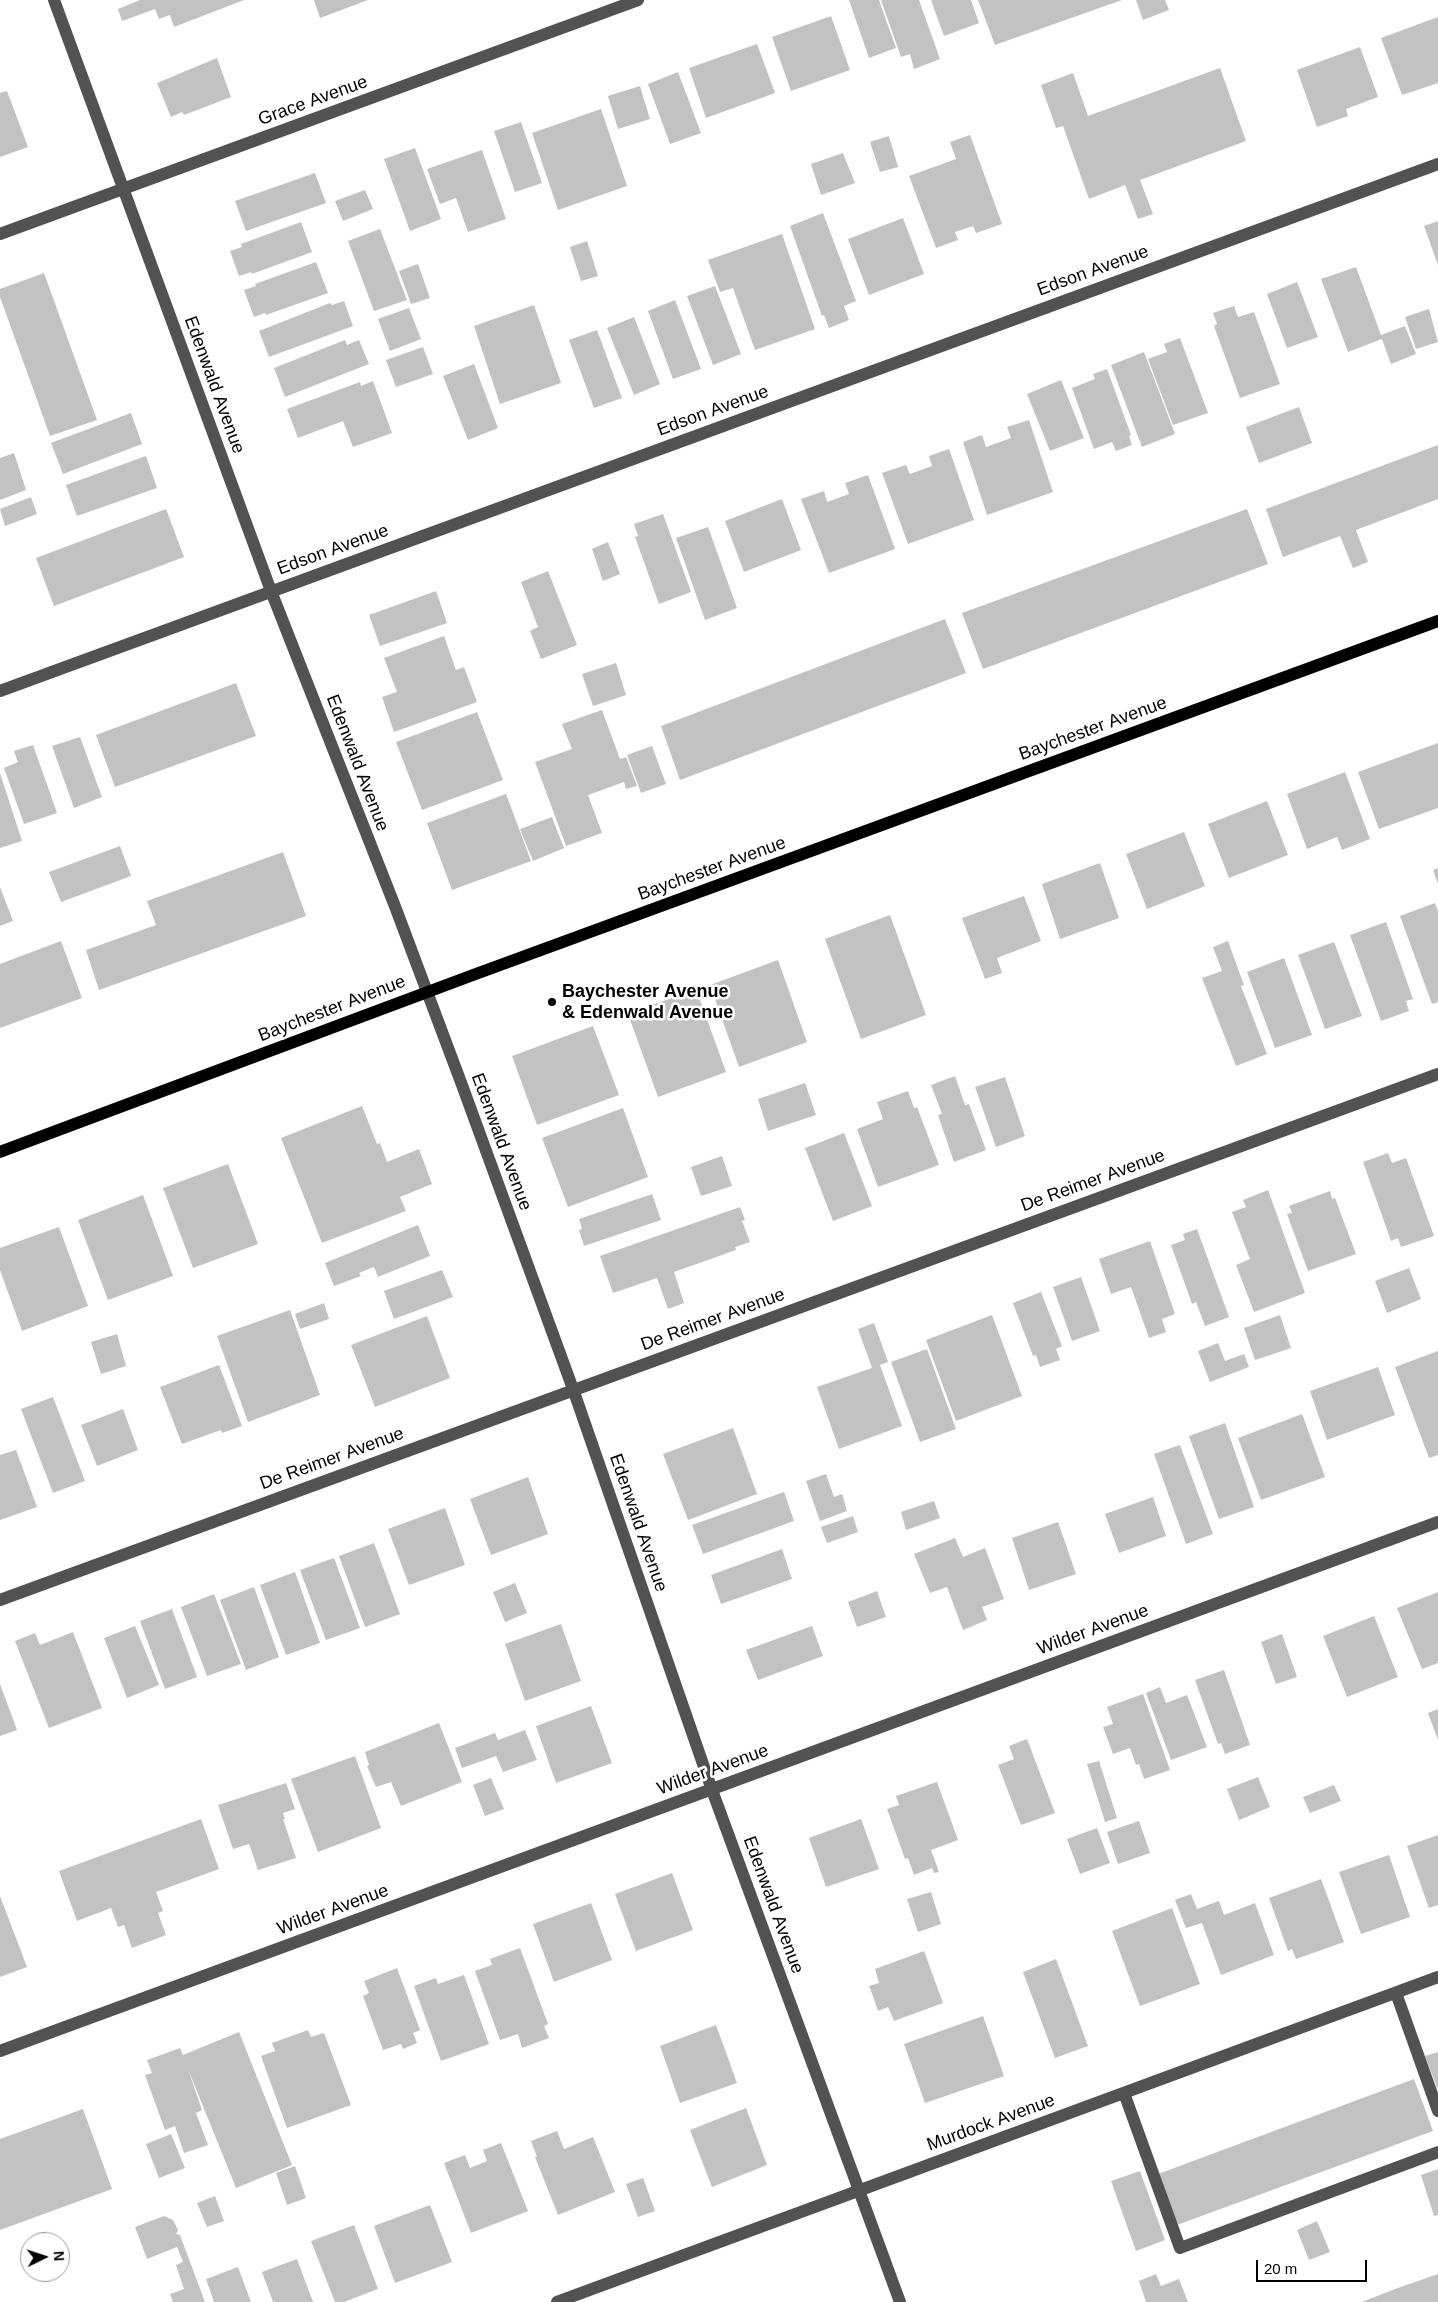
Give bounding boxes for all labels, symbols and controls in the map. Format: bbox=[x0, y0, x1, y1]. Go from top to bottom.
street label: Grace Avenue bbox=[255, 71, 371, 131]
street label: Edson Avenue bbox=[1034, 241, 1152, 301]
street label: Edenwald Avenue bbox=[179, 313, 249, 457]
street label: Edson Avenue bbox=[654, 381, 772, 441]
street label: Edson Avenue bbox=[274, 520, 392, 580]
street label: Edenwald Avenue bbox=[321, 692, 393, 834]
street label: Baychester Avenue bbox=[1016, 692, 1170, 766]
street label: Baychester Avenue bbox=[635, 832, 789, 906]
street label: Baychester Avenue bbox=[255, 971, 409, 1047]
place label: Baychester Avenue & Edenwald Avenue bbox=[562, 981, 733, 1024]
marker: Baychester Avenue & Edenwald Avenue bbox=[546, 996, 558, 1008]
street label: Edenwald Avenue bbox=[466, 1070, 536, 1214]
street label: De Reimer Avenue bbox=[1018, 1145, 1168, 1217]
street label: De Reimer Avenue bbox=[638, 1284, 788, 1356]
street label: De Reimer Avenue bbox=[257, 1423, 407, 1495]
street label: Edenwald Avenue bbox=[604, 1451, 672, 1595]
street label: Wilder Avenue bbox=[1034, 1600, 1152, 1660]
street label: Wilder Avenue bbox=[654, 1740, 772, 1800]
street label: Edenwald Avenue bbox=[738, 1833, 808, 1977]
street label: Wilder Avenue bbox=[274, 1880, 392, 1940]
street label: Murdock Avenue bbox=[924, 2090, 1058, 2156]
north arrow bbox=[20, 2232, 70, 2282]
text: N bbox=[51, 2250, 67, 2262]
scale bar bbox=[1258, 2250, 1369, 2282]
text: 20 m bbox=[1264, 2260, 1297, 2277]

